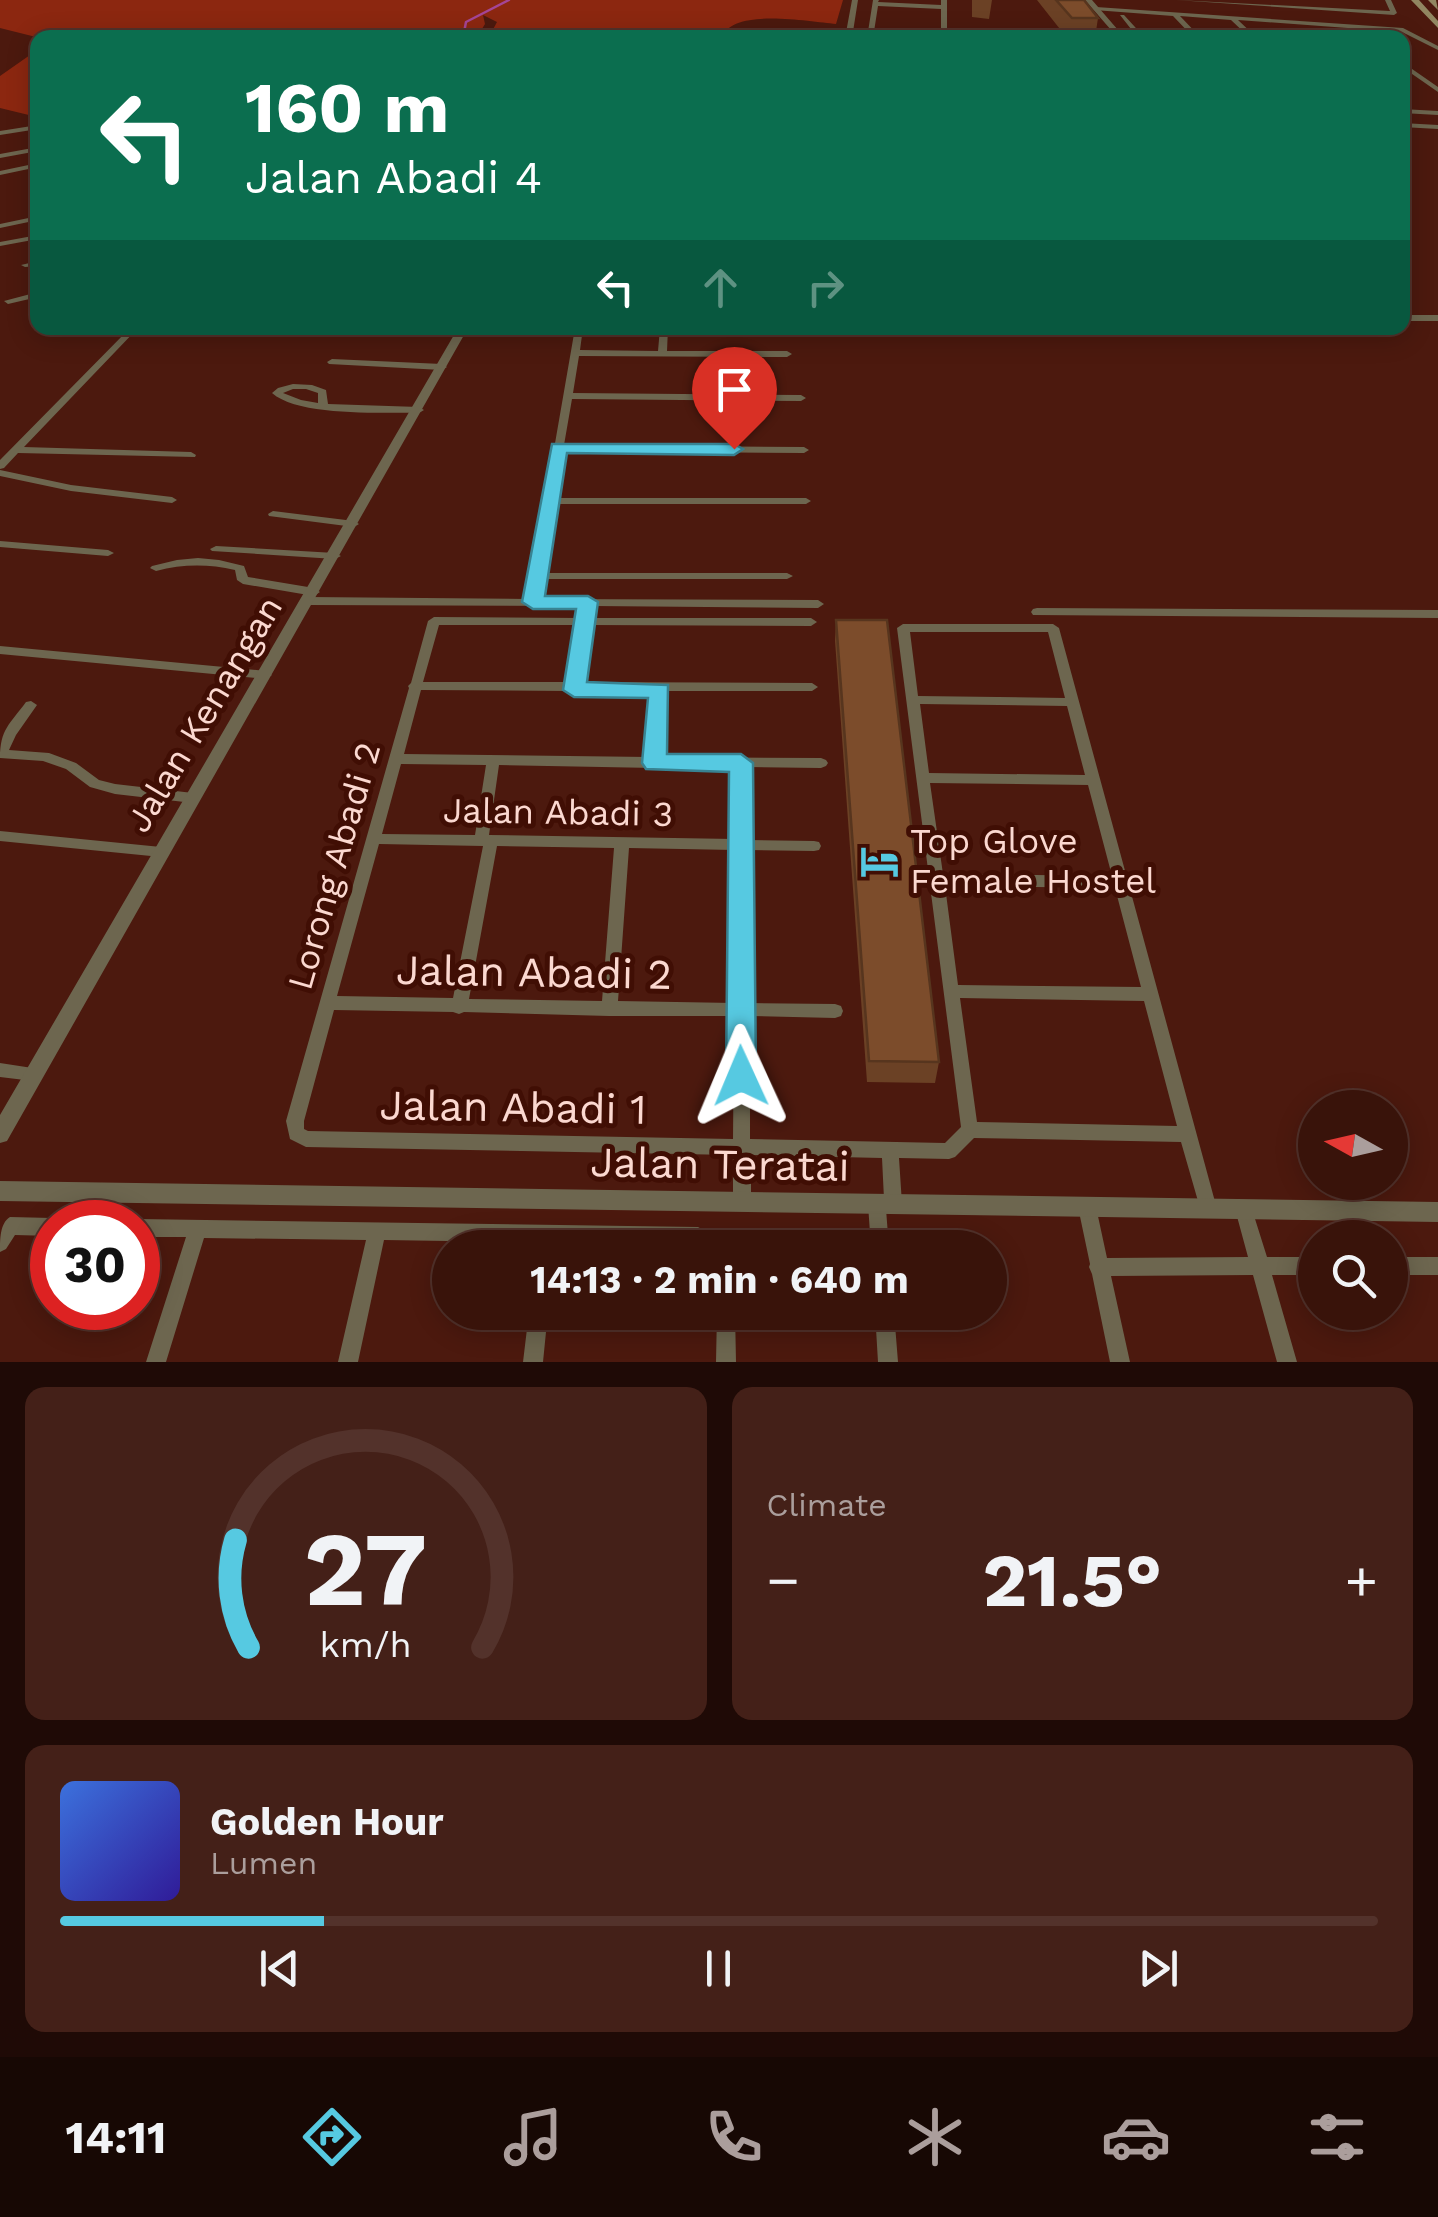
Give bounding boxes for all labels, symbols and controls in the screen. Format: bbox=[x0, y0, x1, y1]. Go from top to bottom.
text: 160 m bbox=[245, 67, 449, 149]
icon: left bbox=[80, 70, 210, 200]
text: Jalan Abadi 4 bbox=[245, 151, 542, 204]
icon: left bbox=[588, 260, 643, 315]
icon: ahead bbox=[693, 260, 748, 315]
icon: right bbox=[798, 260, 853, 315]
pin bbox=[692, 347, 777, 450]
icon: arrive bbox=[707, 362, 762, 417]
street label: Jalan Kenangan bbox=[117, 588, 291, 840]
street label: Lorong Abadi 2 bbox=[279, 737, 389, 995]
street label: Jalan Abadi 3 bbox=[443, 789, 673, 835]
place label: Top Glove Female Hostel bbox=[910, 820, 1156, 902]
hotel icon: Top Glove Female Hostel bbox=[859, 840, 901, 882]
street label: Jalan Abadi 2 bbox=[395, 945, 673, 999]
position arrow bbox=[689, 1024, 793, 1128]
street label: Jalan Abadi 1 bbox=[379, 1080, 647, 1134]
north arrow bbox=[1298, 1090, 1408, 1200]
map controls bbox=[1298, 1090, 1408, 1330]
street label: Jalan Teratai bbox=[590, 1137, 850, 1191]
speed limit sign: 30 bbox=[30, 1200, 160, 1330]
button: search bbox=[1298, 1220, 1408, 1330]
text: 14:13 · 2 min · 640 m bbox=[530, 1258, 909, 1302]
text: Climate bbox=[767, 1486, 887, 1524]
text: 27 bbox=[304, 1508, 427, 1630]
text: 21.5° bbox=[982, 1536, 1162, 1624]
text: − bbox=[767, 1548, 800, 1612]
text: + bbox=[1345, 1548, 1378, 1612]
text: km/h bbox=[320, 1624, 412, 1666]
text: Golden Hour bbox=[210, 1800, 444, 1844]
text: Lumen bbox=[210, 1844, 317, 1882]
icon: previous bbox=[252, 1941, 307, 1996]
icon: pause bbox=[691, 1941, 746, 1996]
icon: next bbox=[1131, 1941, 1186, 1996]
icon: directions bbox=[297, 2102, 367, 2172]
icon: music bbox=[498, 2102, 568, 2172]
icon: phone bbox=[699, 2102, 769, 2172]
icon: climate bbox=[900, 2102, 970, 2172]
icon: car bbox=[1101, 2102, 1171, 2172]
icon: filters bbox=[1302, 2102, 1372, 2172]
text: 14:11 bbox=[66, 2111, 166, 2164]

